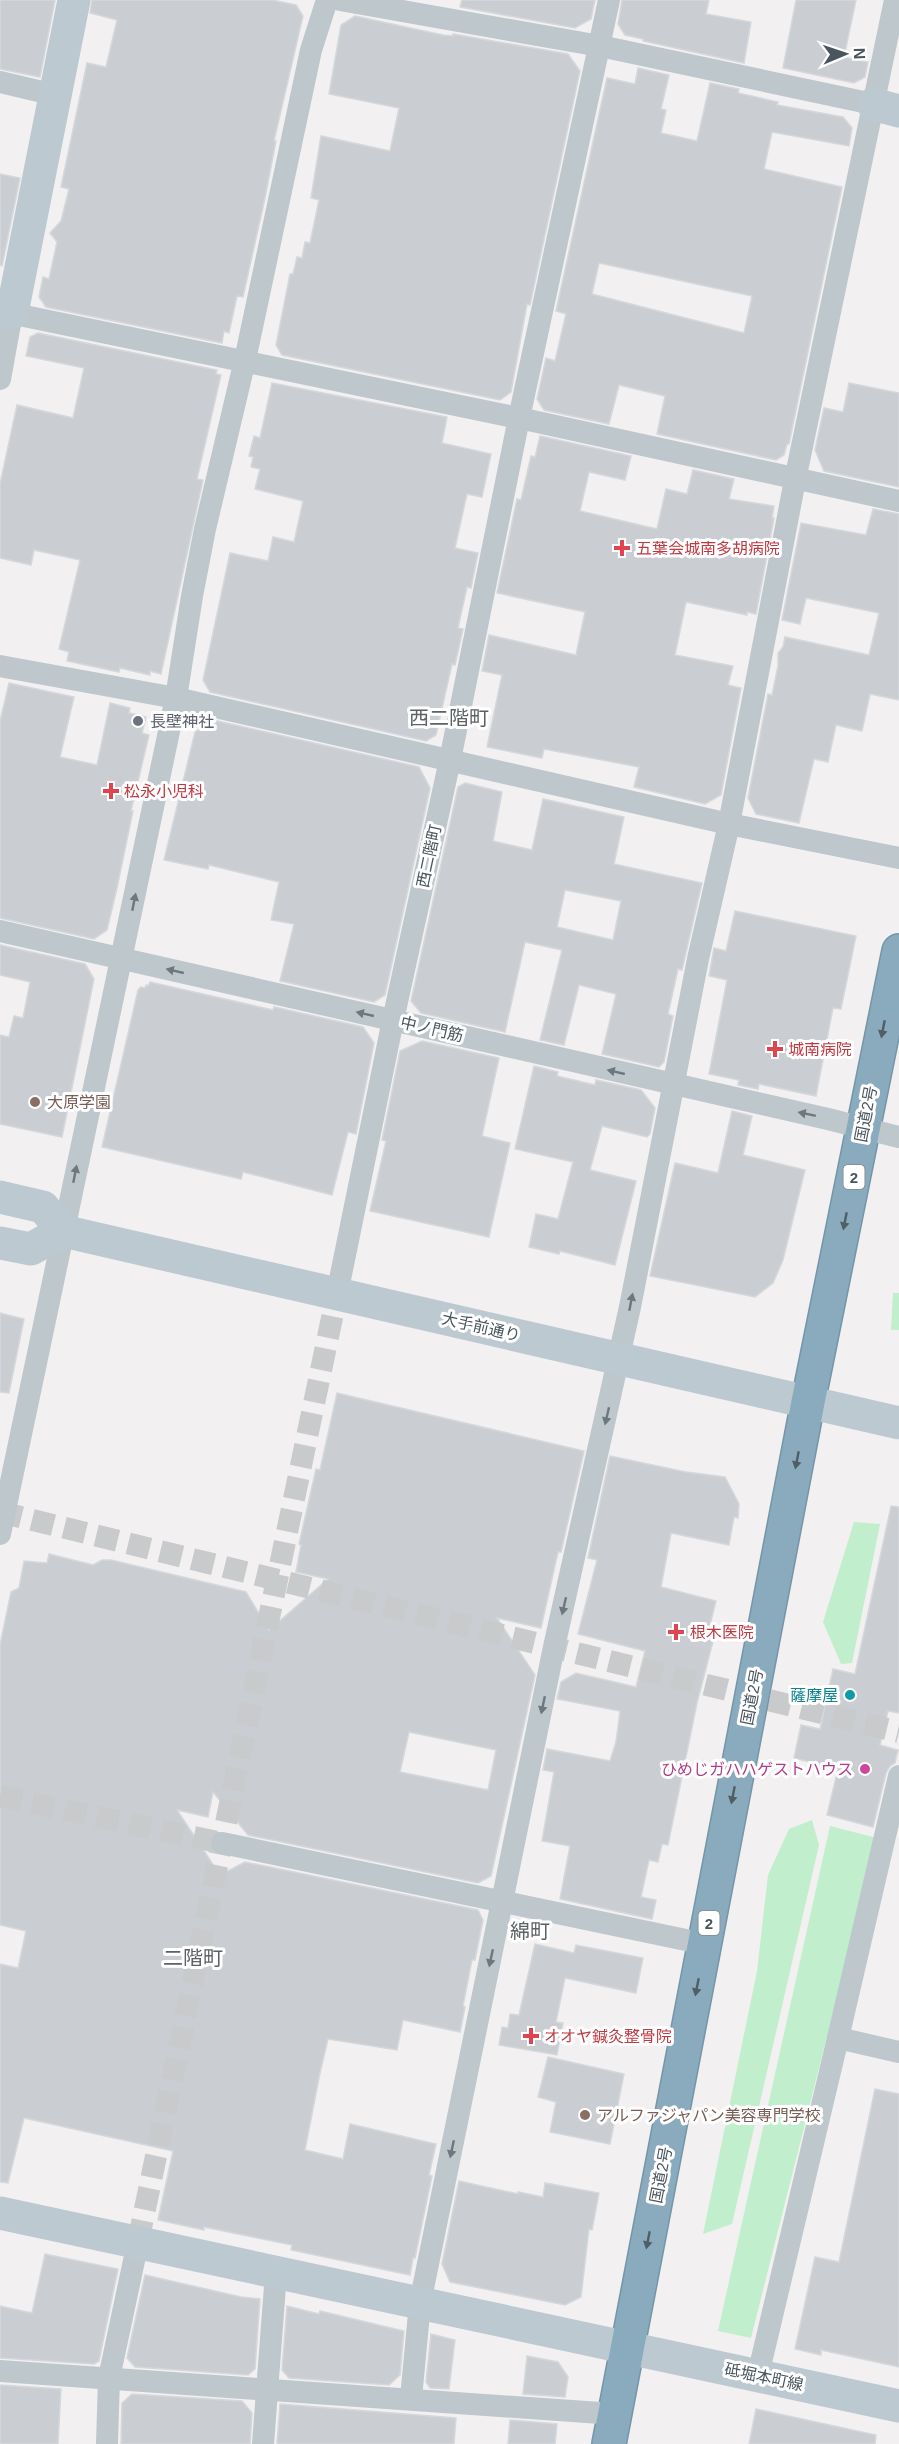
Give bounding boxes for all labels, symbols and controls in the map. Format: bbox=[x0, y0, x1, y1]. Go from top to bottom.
north arrow bbox=[815, 24, 875, 84]
text: N bbox=[851, 47, 868, 60]
marker: 五葉会城南多胡病院 bbox=[613, 539, 631, 557]
place label: 五葉会城南多胡病院 bbox=[636, 540, 780, 557]
district label: 西二階町 bbox=[409, 707, 489, 729]
place label: 長壁神社 bbox=[150, 713, 214, 730]
marker: 長壁神社 bbox=[131, 714, 145, 728]
marker: 松永小児科 bbox=[102, 782, 120, 800]
place label: 松永小児科 bbox=[124, 783, 204, 800]
street label: 西二階町 bbox=[414, 823, 444, 889]
one-way arrow bbox=[130, 892, 139, 911]
one-way arrow bbox=[166, 965, 184, 975]
one-way arrow bbox=[356, 1008, 374, 1018]
street label: 中ノ門筋 bbox=[399, 1014, 465, 1044]
one-way arrow bbox=[878, 1020, 887, 1039]
marker: 城南病院 bbox=[766, 1040, 784, 1058]
place label: 城南病院 bbox=[788, 1041, 852, 1058]
one-way arrow bbox=[607, 1066, 626, 1076]
street label: 国道2号 bbox=[852, 1084, 880, 1144]
place label: 大原学園 bbox=[47, 1094, 111, 1111]
marker: 大原学園 bbox=[28, 1095, 42, 1109]
one-way arrow bbox=[797, 1109, 816, 1118]
one-way arrow bbox=[71, 1165, 81, 1183]
road number: 2 bbox=[844, 1165, 864, 1189]
one-way arrow bbox=[840, 1211, 849, 1230]
one-way arrow bbox=[627, 1292, 636, 1311]
street label: 大手前通り bbox=[440, 1310, 522, 1344]
one-way arrow bbox=[601, 1407, 611, 1426]
one-way arrow bbox=[792, 1450, 801, 1469]
one-way arrow bbox=[558, 1597, 568, 1616]
marker: 根木医院 bbox=[667, 1623, 685, 1641]
place label: 根木医院 bbox=[690, 1624, 754, 1641]
street label: 国道2号 bbox=[738, 1667, 766, 1727]
place label: 薩摩屋 bbox=[790, 1687, 838, 1704]
marker: 薩摩屋 bbox=[843, 1688, 857, 1702]
one-way arrow bbox=[537, 1695, 547, 1714]
place label: ひめじガハハゲストハウス bbox=[661, 1761, 853, 1778]
marker: ひめじガハハゲストハウス bbox=[858, 1762, 872, 1776]
one-way arrow bbox=[728, 1786, 737, 1805]
road number: 2 bbox=[698, 1911, 720, 1935]
district label: 綿町 bbox=[510, 1920, 550, 1942]
district label: 二階町 bbox=[163, 1947, 223, 1969]
one-way arrow bbox=[486, 1949, 495, 1968]
one-way arrow bbox=[692, 1978, 701, 1997]
marker: オオヤ鍼灸整骨院 bbox=[522, 2027, 540, 2045]
place label: オオヤ鍼灸整骨院 bbox=[544, 2028, 672, 2045]
place label: アルファジャパン美容専門学校 bbox=[597, 2107, 821, 2124]
marker: アルファジャパン美容専門学校 bbox=[578, 2108, 592, 2122]
one-way arrow bbox=[447, 2140, 456, 2159]
street label: 国道2号 bbox=[647, 2145, 675, 2205]
one-way arrow bbox=[643, 2231, 652, 2250]
street label: 砥堀本町線 bbox=[723, 2360, 805, 2394]

